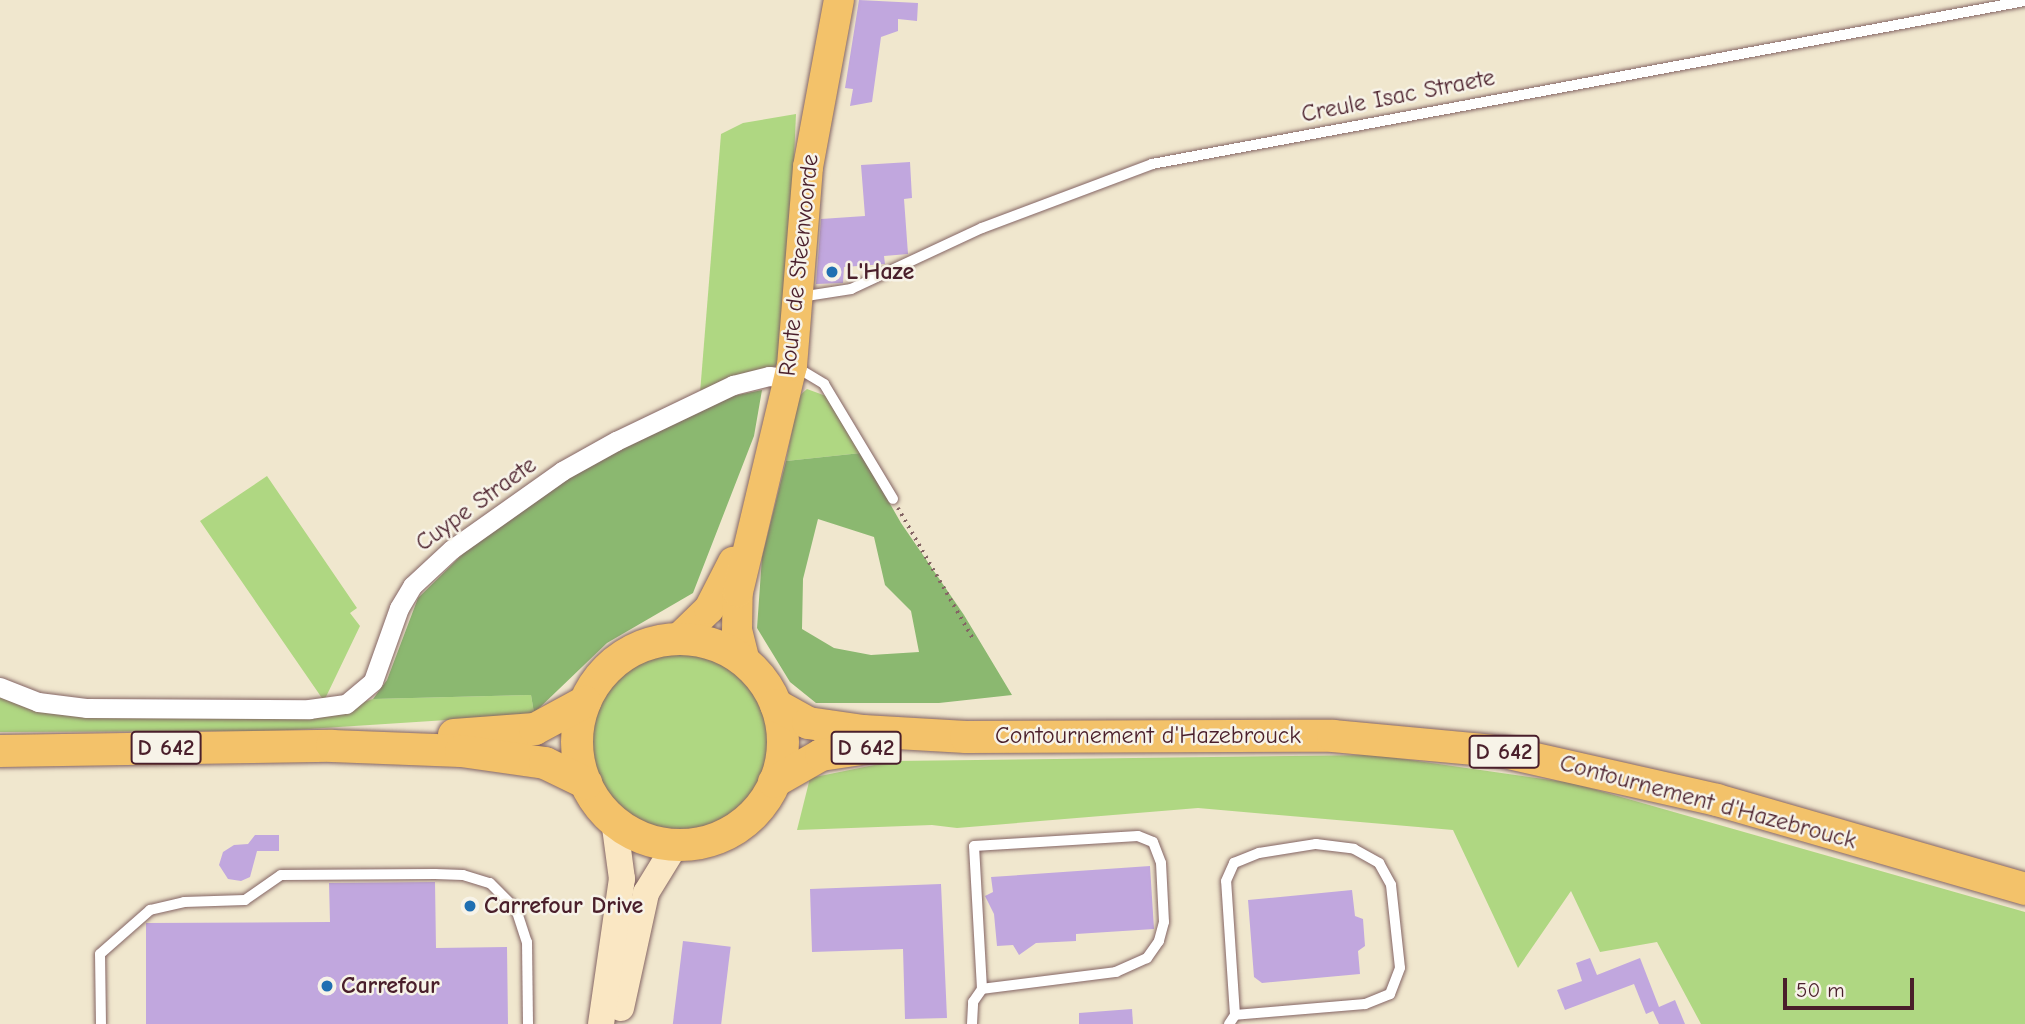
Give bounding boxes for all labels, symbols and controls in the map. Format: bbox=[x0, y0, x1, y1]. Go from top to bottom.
street label: Creule Isac Straete bbox=[1299, 63, 1497, 129]
street label: Route de Steenvoorde bbox=[773, 153, 825, 377]
place label: L'Haze bbox=[846, 258, 914, 286]
marker: L'Haze bbox=[824, 264, 840, 280]
street label: Cuype Straete bbox=[410, 451, 542, 557]
street label: Contournement d'Hazebrouck bbox=[995, 722, 1301, 750]
road number: D 642 bbox=[129, 728, 203, 768]
road number: D 642 bbox=[829, 728, 903, 768]
road number: D 642 bbox=[1467, 732, 1541, 772]
street label: Contournement d'Hazebrouck bbox=[1557, 749, 1859, 855]
place label: Carrefour Drive bbox=[484, 892, 643, 920]
marker: Carrefour Drive bbox=[462, 898, 478, 914]
scale bar bbox=[1787, 964, 1918, 1008]
place label: Carrefour bbox=[341, 972, 440, 1000]
marker: Carrefour bbox=[319, 978, 335, 994]
text: 50 m bbox=[1796, 978, 1845, 1002]

